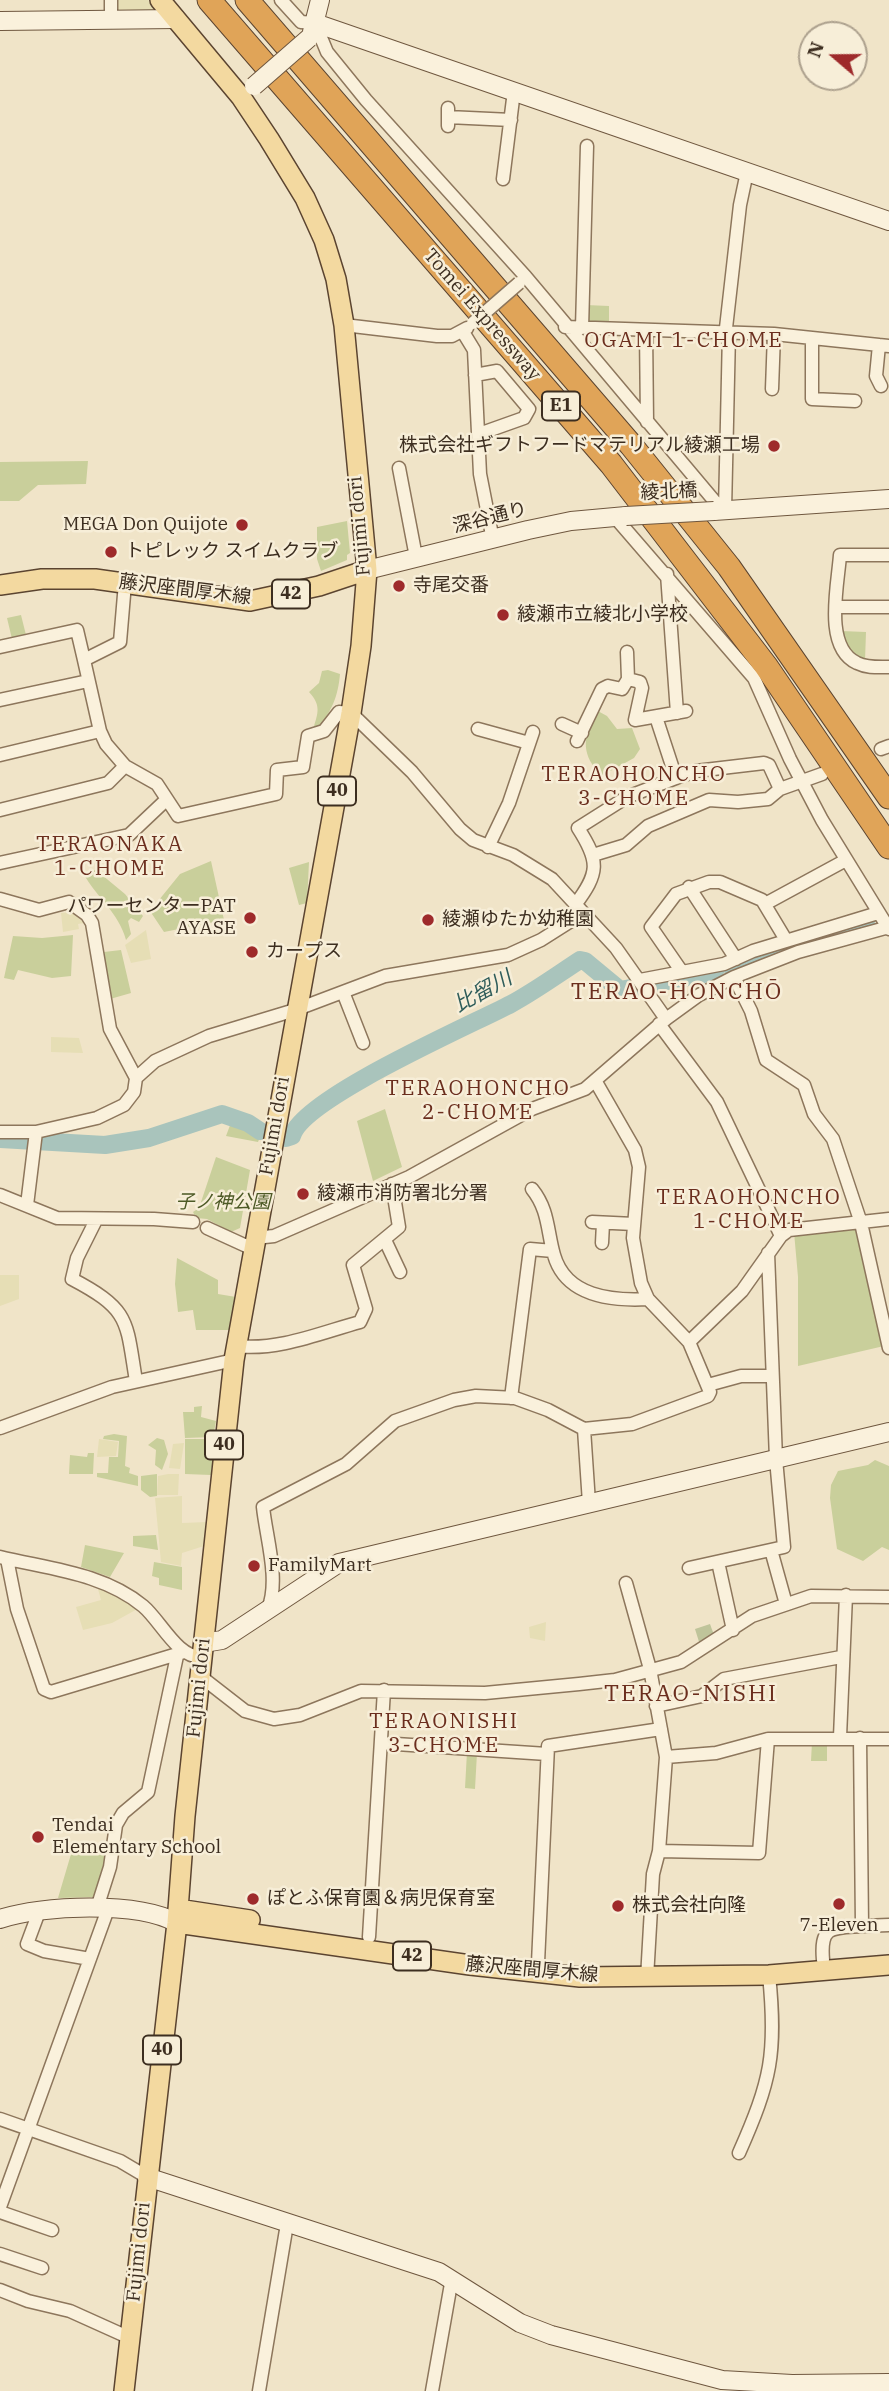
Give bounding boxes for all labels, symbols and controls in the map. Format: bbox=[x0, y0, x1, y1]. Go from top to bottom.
north arrow bbox=[798, 21, 868, 91]
text: N bbox=[801, 38, 829, 61]
street label: Tomei Expressway bbox=[419, 244, 545, 386]
district label: OGAMI 1-CHOME bbox=[586, 328, 782, 354]
road number: E1 bbox=[542, 392, 580, 420]
place label: 株式会社ギフトフードマテリアル綾瀬工場 bbox=[399, 435, 760, 457]
marker: 株式会社ギフトフードマテリアル綾瀬工場 bbox=[766, 438, 782, 454]
street label: Fujimi dori bbox=[344, 475, 376, 577]
street label: 綾北橋 bbox=[640, 479, 698, 505]
street label: 深谷通り bbox=[450, 498, 530, 538]
place label: MEGA Don Quijote bbox=[63, 514, 228, 536]
marker: MEGA Don Quijote bbox=[234, 517, 250, 533]
place label: トピレック スイムクラブ bbox=[125, 541, 338, 563]
marker: トピレック スイムクラブ bbox=[103, 544, 119, 560]
street label: 藤沢座間厚木線 bbox=[118, 571, 252, 609]
place label: 寺尾交番 bbox=[413, 575, 489, 597]
marker: 寺尾交番 bbox=[391, 578, 407, 594]
road number: 42 bbox=[272, 580, 310, 608]
place label: 綾瀬市立綾北小学校 bbox=[517, 604, 688, 626]
marker: 綾瀬市立綾北小学校 bbox=[495, 607, 511, 623]
district label: TERAOHONCHO 3-CHOME bbox=[543, 762, 725, 812]
road number: 40 bbox=[318, 776, 356, 806]
district label: TERAONAKA 1-CHOME bbox=[37, 832, 183, 882]
place label: パワーセンターPAT AYASE bbox=[68, 896, 236, 940]
place label: 綾瀬ゆたか幼稚園 bbox=[442, 909, 594, 931]
marker: パワーセンターPAT AYASE bbox=[242, 910, 258, 926]
marker: 綾瀬ゆたか幼稚園 bbox=[420, 912, 436, 928]
place label: カープス bbox=[266, 941, 342, 963]
marker: カープス bbox=[244, 944, 260, 960]
water label: 比留川 bbox=[449, 966, 517, 1018]
district label: TERAO-HONCHŌ bbox=[572, 978, 782, 1006]
street label: Fujimi dori bbox=[255, 1075, 295, 1177]
district label: TERAOHONCHO 2-CHOME bbox=[387, 1076, 569, 1126]
place label: 綾瀬市消防署北分署 bbox=[317, 1183, 488, 1205]
district label: TERAOHONCHO 1-CHOME bbox=[658, 1185, 840, 1235]
marker: 綾瀬市消防署北分署 bbox=[295, 1186, 311, 1202]
park label: 子ノ神公園 bbox=[176, 1192, 270, 1214]
road number: 40 bbox=[205, 1430, 243, 1460]
place label: FamilyMart bbox=[268, 1555, 372, 1577]
marker: FamilyMart bbox=[246, 1558, 262, 1574]
street label: Fujimi dori bbox=[182, 1637, 216, 1739]
district label: TERAO-NISHI bbox=[605, 1680, 777, 1708]
district label: TERAONISHI 3-CHOME bbox=[370, 1709, 518, 1759]
place label: Tendai Elementary School bbox=[52, 1815, 221, 1859]
marker: Tendai Elementary School bbox=[30, 1829, 46, 1845]
place label: ぽとふ保育園＆病児保育室 bbox=[267, 1888, 495, 1910]
marker: ぽとふ保育園＆病児保育室 bbox=[245, 1891, 261, 1907]
place label: 株式会社向隆 bbox=[632, 1895, 746, 1917]
marker: 7-Eleven bbox=[831, 1896, 847, 1912]
marker: 株式会社向隆 bbox=[610, 1898, 626, 1914]
place label: 7-Eleven bbox=[799, 1915, 879, 1937]
road number: 42 bbox=[393, 1942, 431, 1970]
street label: 藤沢座間厚木線 bbox=[465, 1953, 599, 1987]
road number: 40 bbox=[143, 2036, 181, 2064]
street label: Fujimi dori bbox=[122, 2201, 156, 2303]

